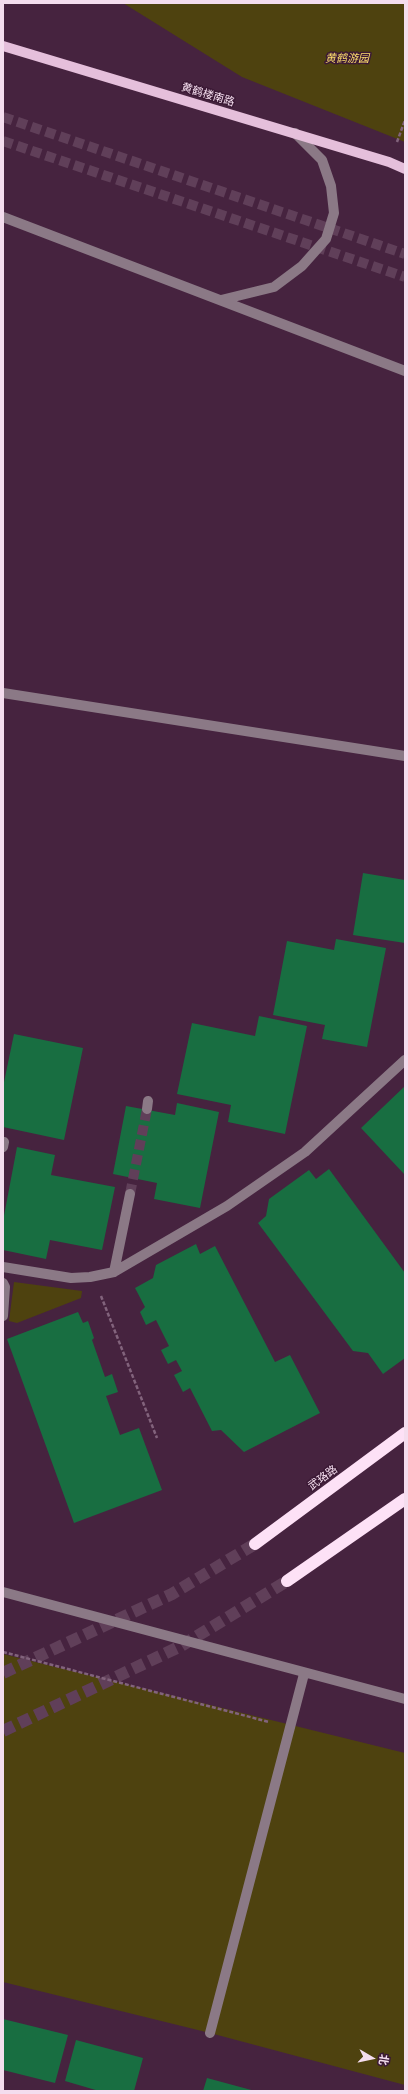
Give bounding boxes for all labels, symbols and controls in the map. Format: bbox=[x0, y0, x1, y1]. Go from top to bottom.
park label: 黄鹤游园 bbox=[325, 52, 369, 66]
street label: 黄鹤楼南路 bbox=[180, 81, 236, 109]
street label: 武珞路 bbox=[306, 1463, 340, 1493]
north arrow bbox=[352, 2038, 392, 2078]
text: 北 bbox=[376, 2053, 392, 2066]

